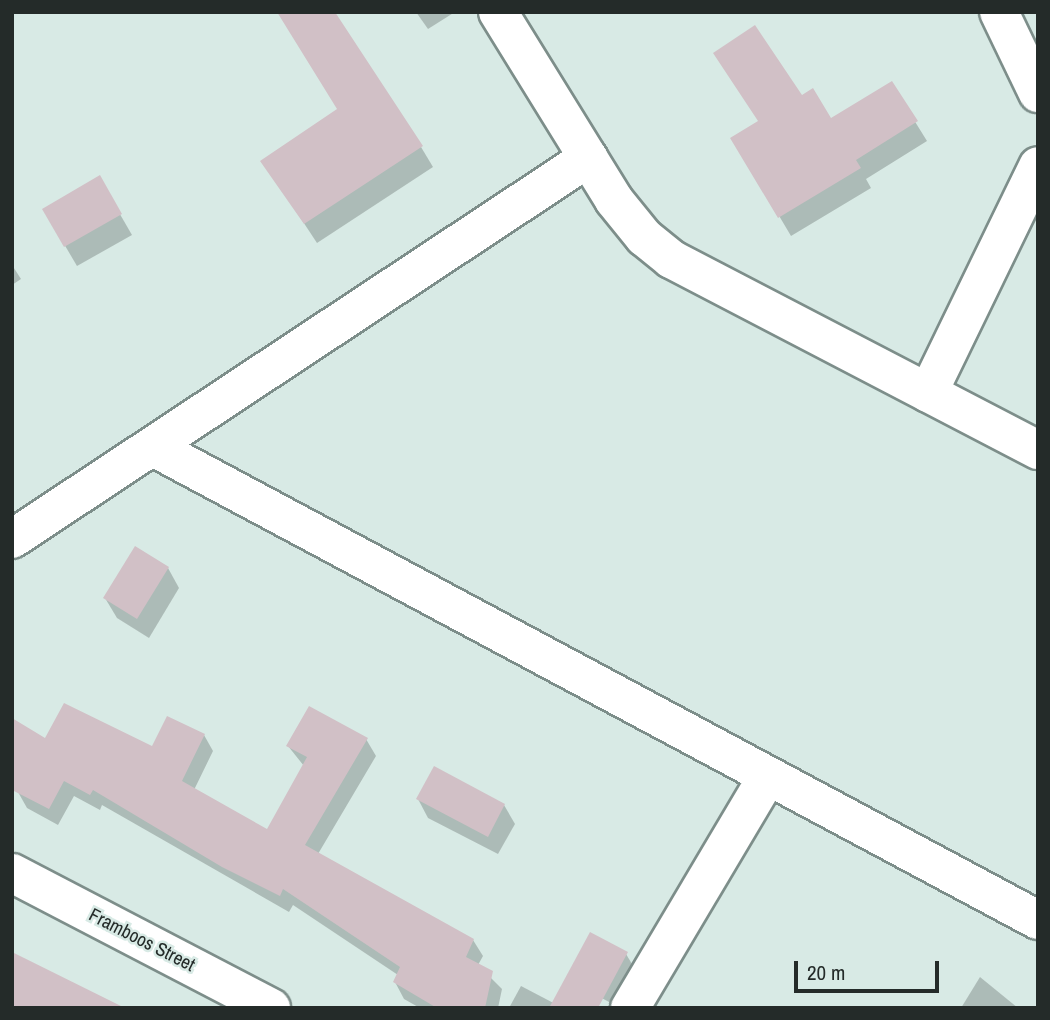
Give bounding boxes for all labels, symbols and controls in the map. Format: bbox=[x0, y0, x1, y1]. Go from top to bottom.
street label: Framboos Street bbox=[85, 904, 199, 976]
scale bar bbox=[798, 946, 943, 990]
text: 20 m bbox=[807, 958, 845, 987]

